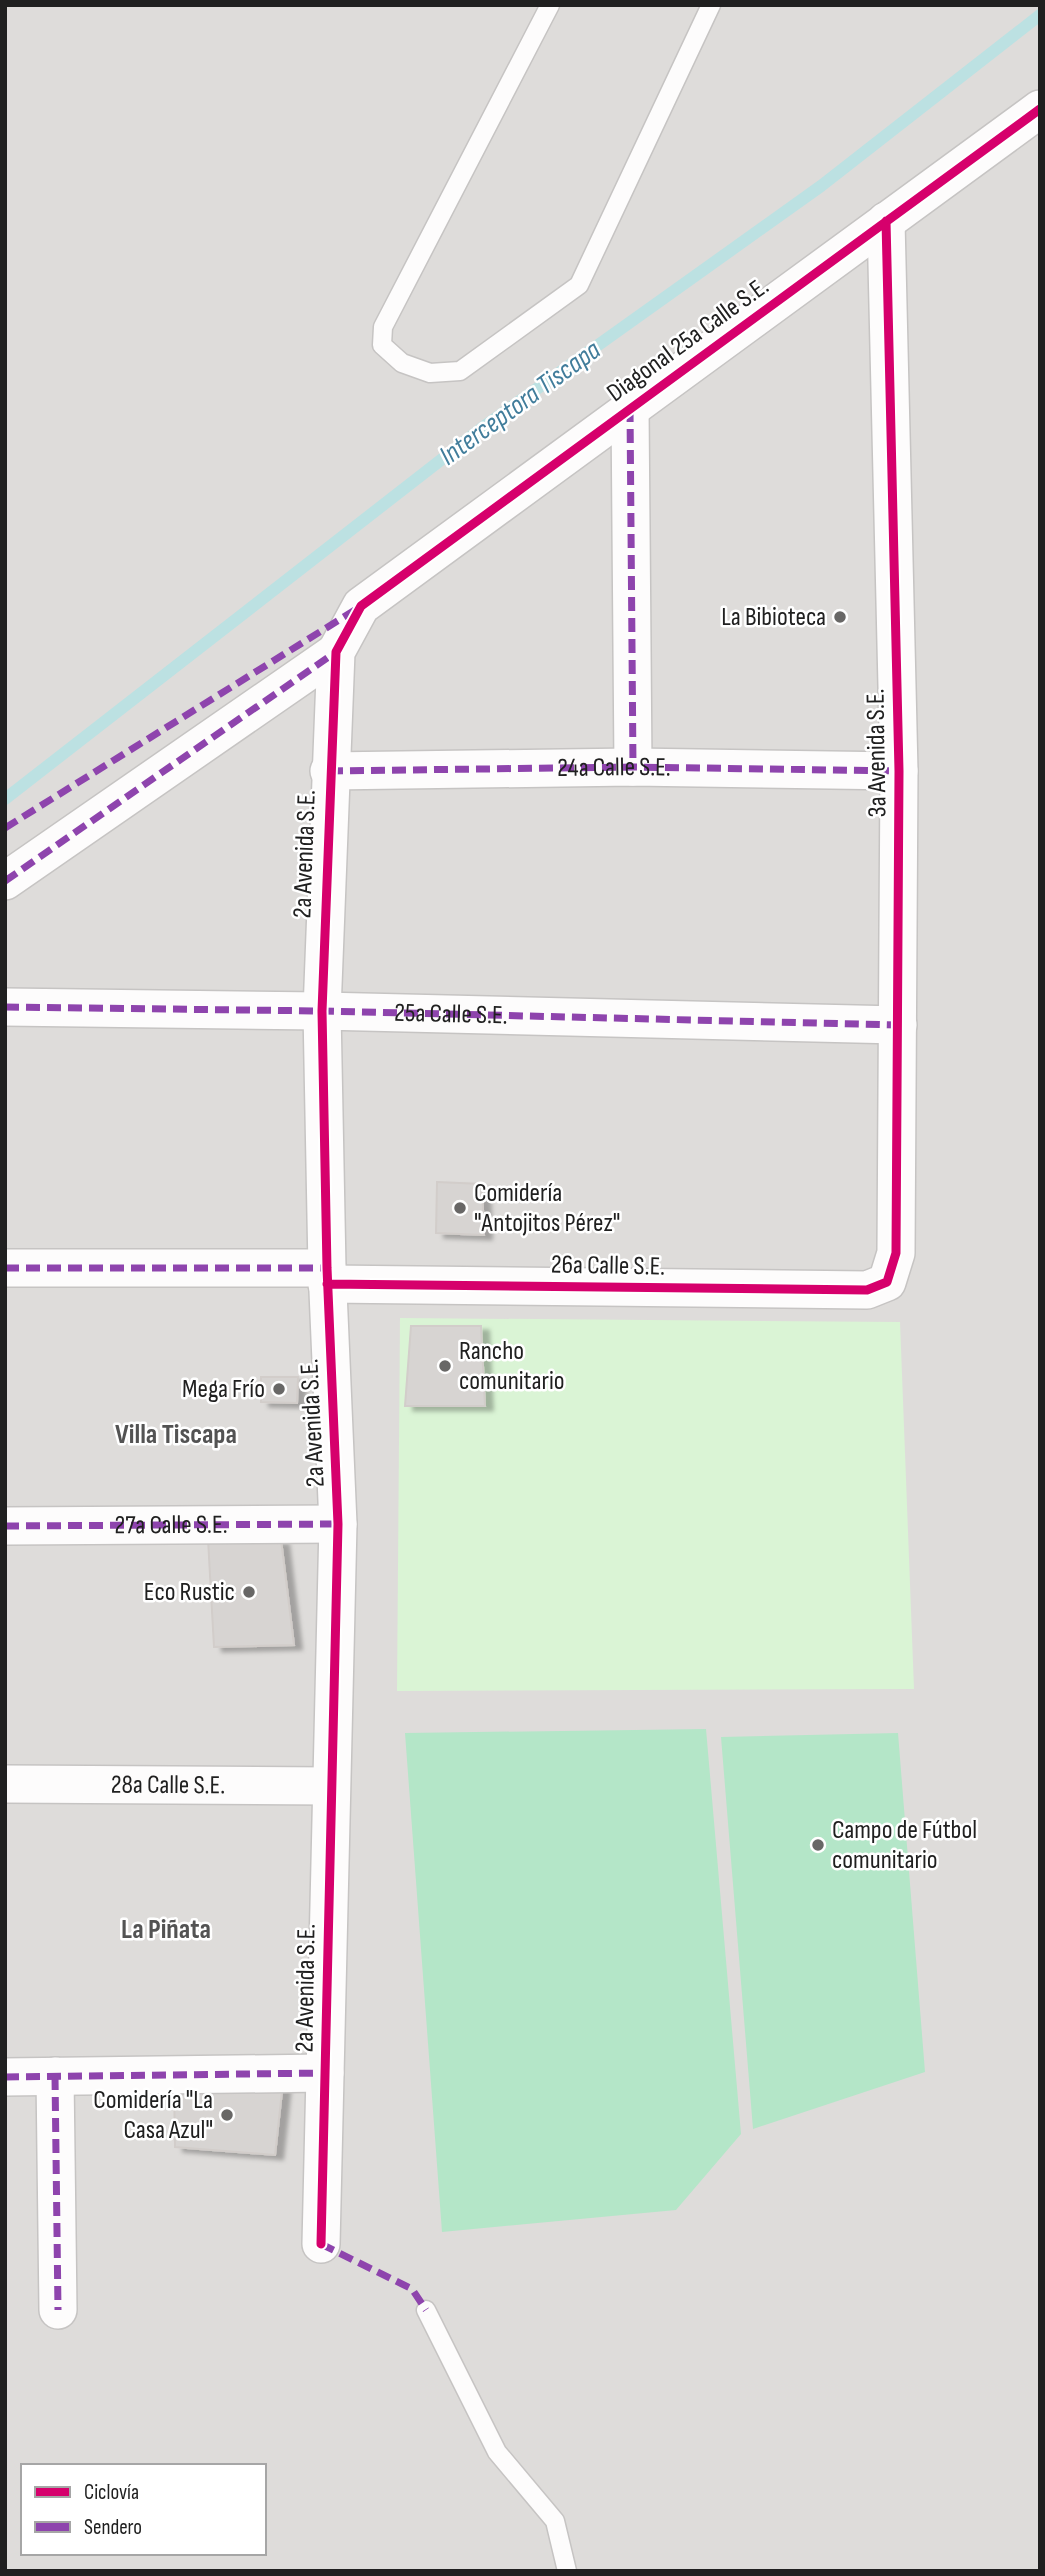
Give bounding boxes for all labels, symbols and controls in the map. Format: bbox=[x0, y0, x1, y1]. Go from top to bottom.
street label: Diagonal 25a Calle S.E. bbox=[601, 271, 775, 409]
water label: Interceptora Tiscapa bbox=[433, 333, 607, 472]
place label: La Bibioteca bbox=[721, 602, 826, 633]
marker: La Bibioteca bbox=[832, 609, 848, 625]
street label: 3a Avenida S.E. bbox=[860, 688, 894, 818]
street label: 24a Calle S.E. bbox=[557, 751, 671, 783]
street label: 2a Avenida S.E. bbox=[287, 789, 323, 919]
street label: 25a Calle S.E. bbox=[394, 997, 508, 1031]
place label: Comidería "Antojitos Pérez" bbox=[474, 1178, 620, 1239]
marker: Comidería "Antojitos Pérez" bbox=[452, 1200, 468, 1216]
street label: 26a Calle S.E. bbox=[551, 1250, 665, 1282]
place label: Rancho comunitario bbox=[459, 1336, 565, 1397]
street label: 2a Avenida S.E. bbox=[294, 1358, 332, 1488]
marker: Rancho comunitario bbox=[437, 1358, 453, 1374]
place label: Mega Frío bbox=[182, 1374, 265, 1405]
marker: Mega Frío bbox=[271, 1381, 287, 1397]
district label: Villa Tiscapa bbox=[115, 1418, 237, 1451]
street label: 27a Calle S.E. bbox=[114, 1509, 228, 1541]
place label: Eco Rustic bbox=[144, 1577, 235, 1608]
marker: Eco Rustic bbox=[241, 1584, 257, 1600]
street label: 28a Calle S.E. bbox=[111, 1769, 225, 1801]
place label: Campo de Fútbol comunitario bbox=[832, 1815, 977, 1876]
marker: Campo de Fútbol comunitario bbox=[810, 1837, 826, 1853]
district label: La Piñata bbox=[121, 1913, 211, 1946]
street label: 2a Avenida S.E. bbox=[289, 1923, 323, 2053]
place label: Comidería "La Casa Azul" bbox=[93, 2085, 213, 2146]
marker: Comidería "La Casa Azul" bbox=[219, 2107, 235, 2123]
legend bbox=[21, 2464, 266, 2555]
text: Ciclovía bbox=[84, 2480, 139, 2505]
text: Sendero bbox=[84, 2515, 142, 2540]

